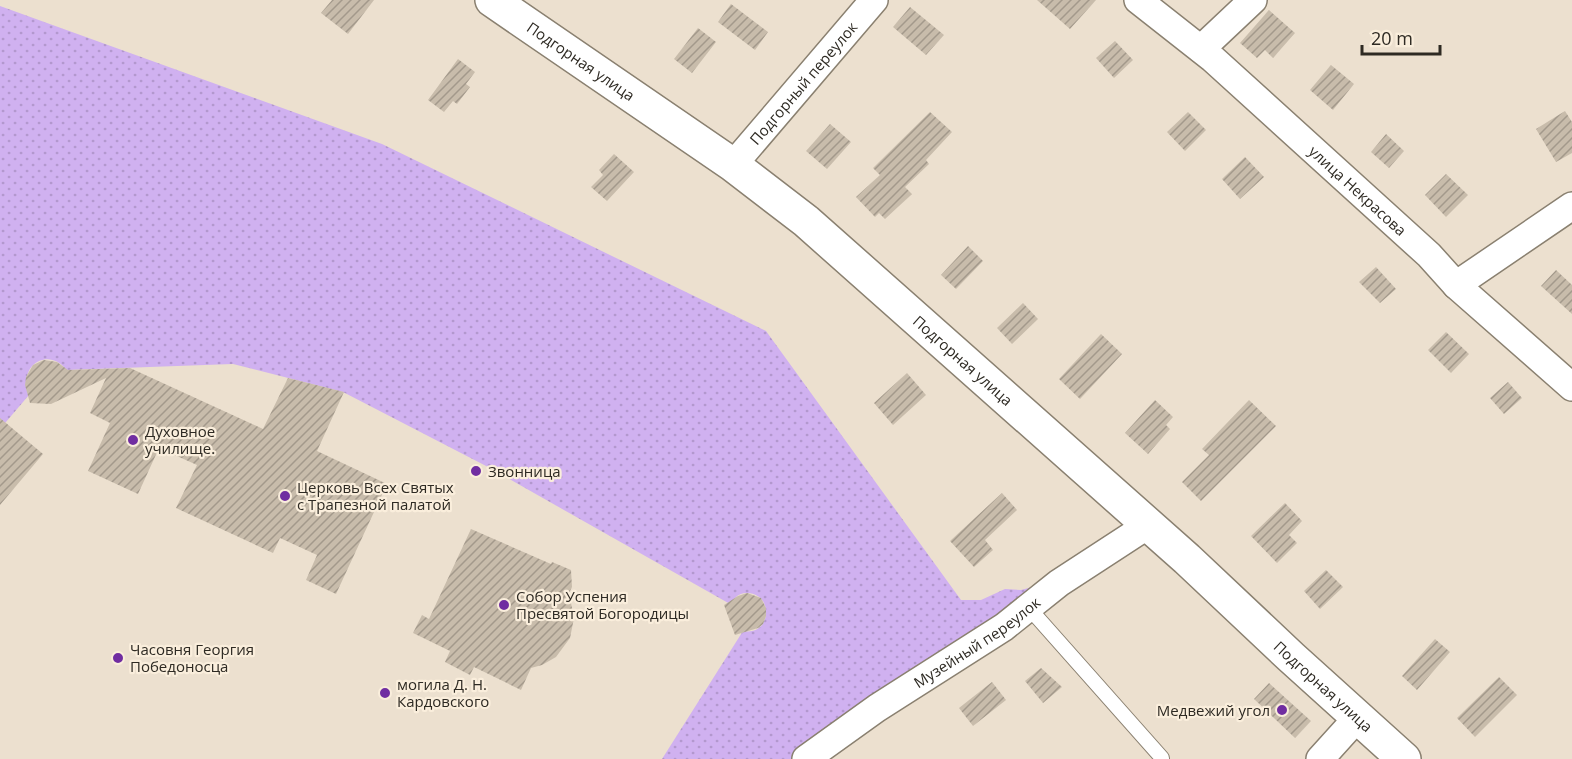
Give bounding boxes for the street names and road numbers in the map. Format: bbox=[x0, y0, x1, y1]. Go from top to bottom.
street label: Подгорная улица bbox=[523, 17, 639, 105]
street label: Подгорный переулок bbox=[745, 17, 862, 149]
street label: улица Некрасова bbox=[1305, 141, 1411, 240]
street label: Подгорная улица bbox=[909, 311, 1017, 410]
street label: Музейный переулок bbox=[910, 592, 1044, 692]
street label: Подгорная улица bbox=[1270, 636, 1377, 736]

